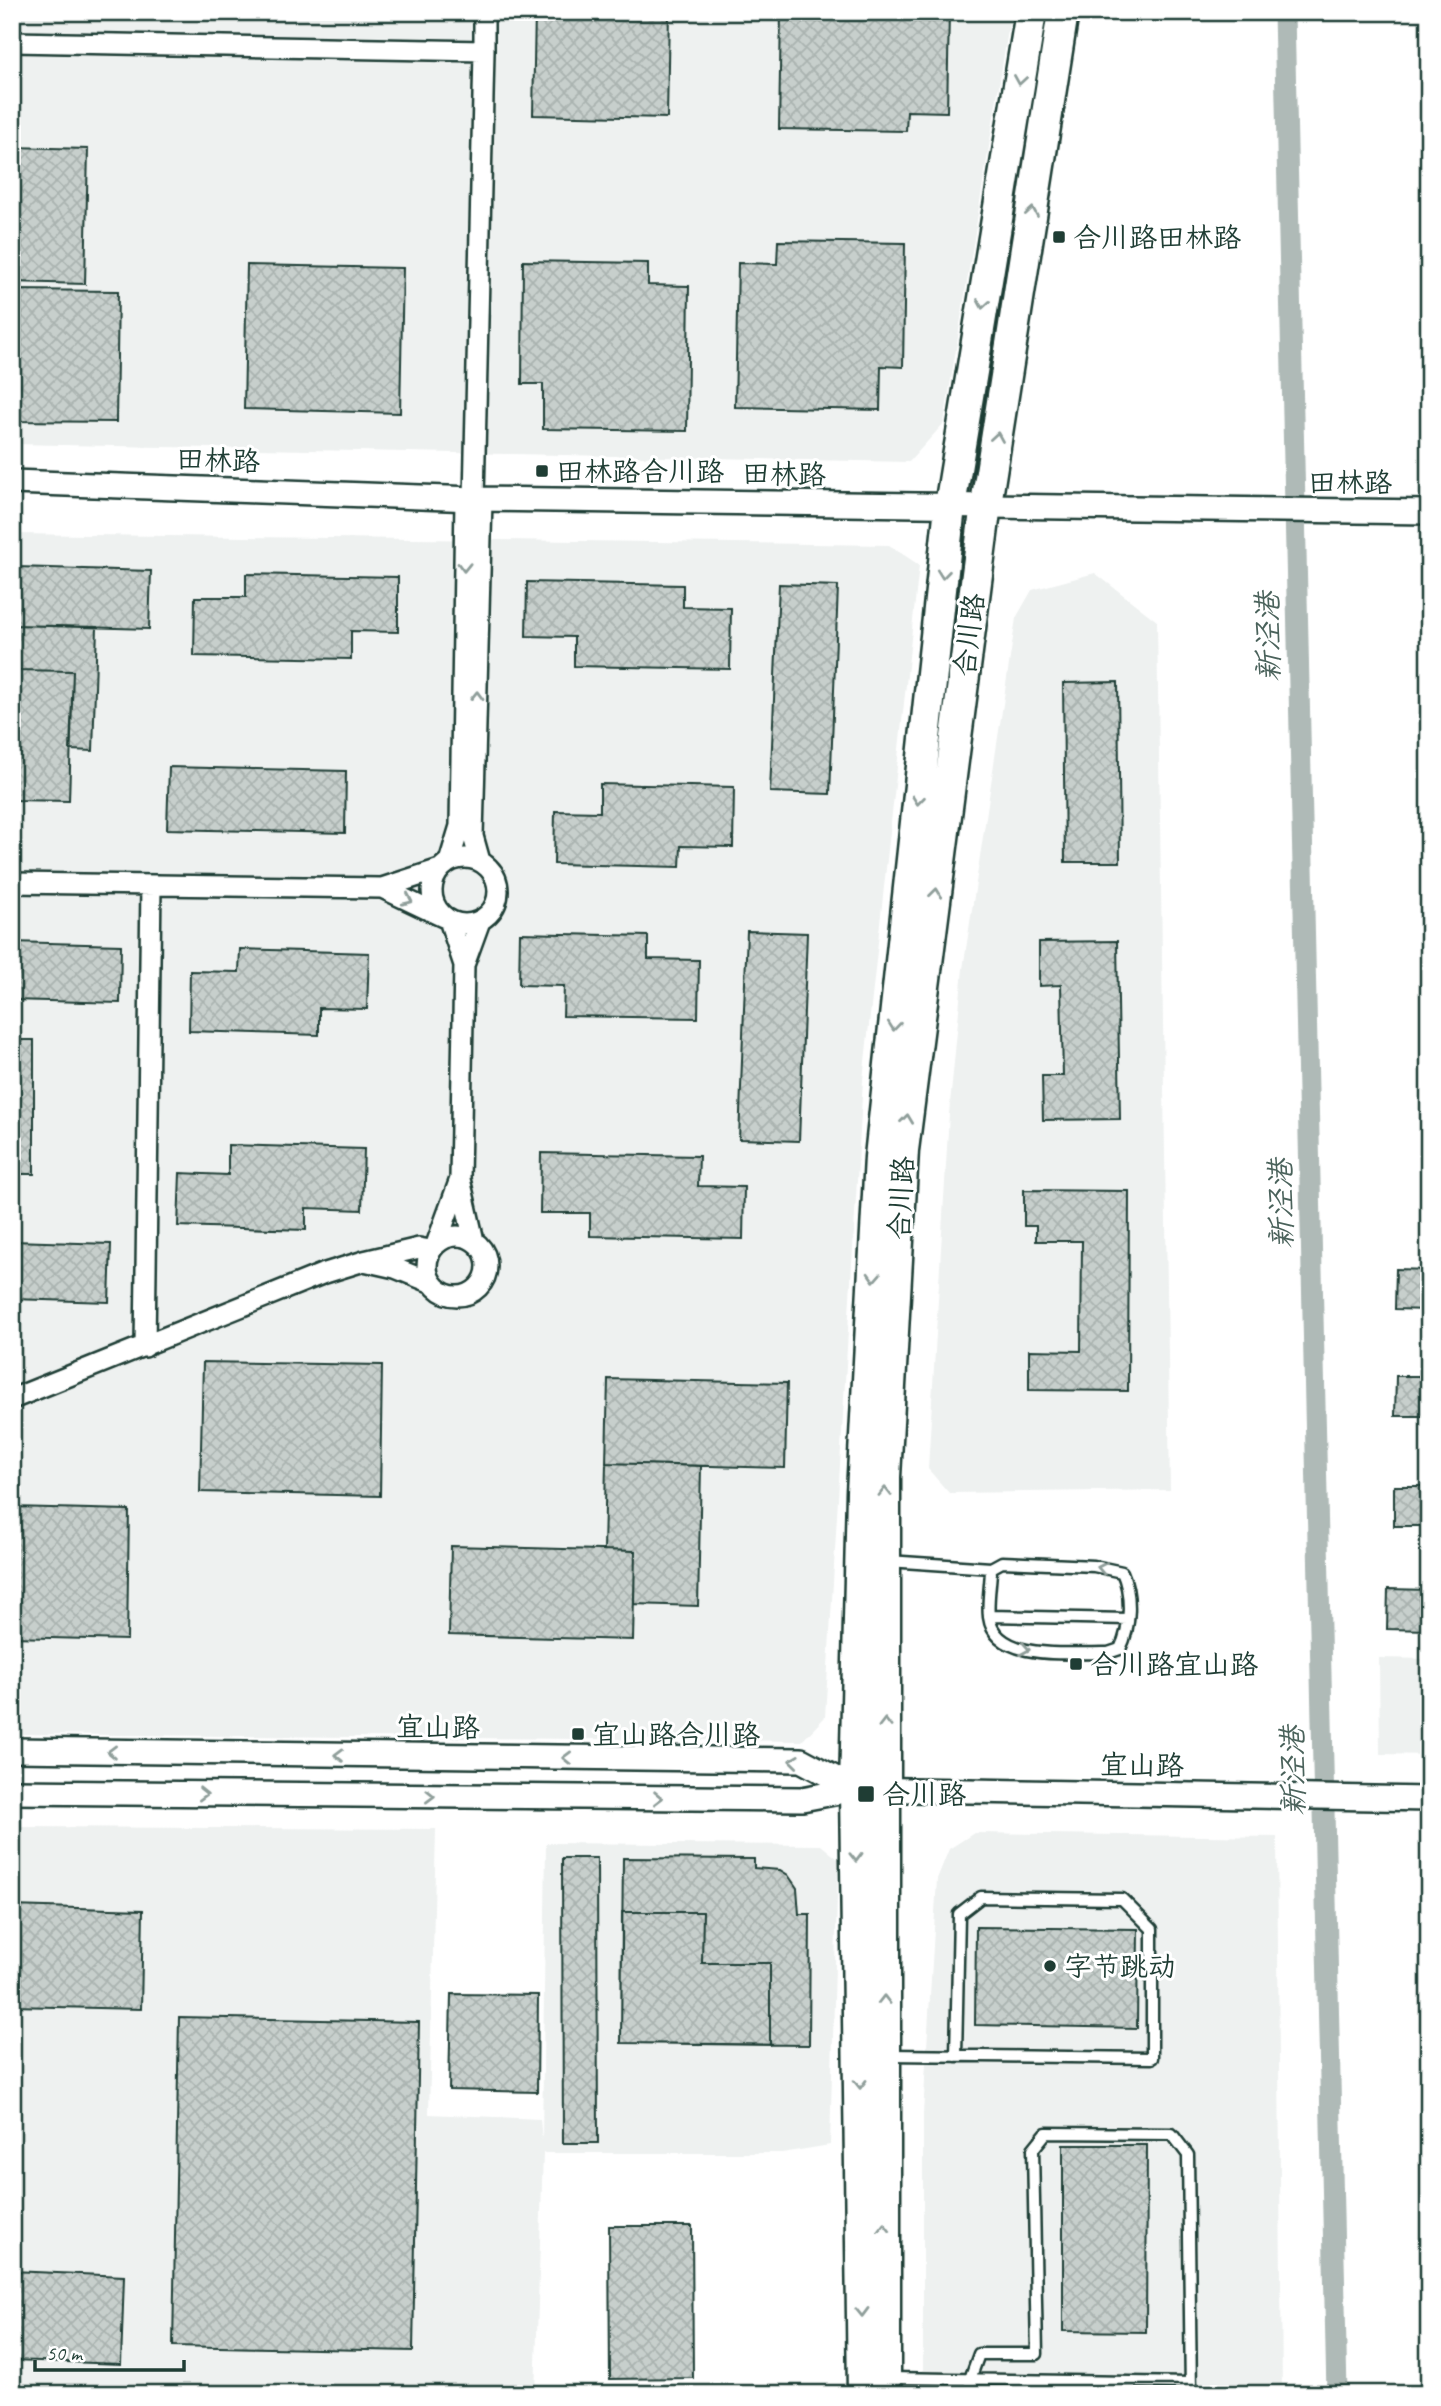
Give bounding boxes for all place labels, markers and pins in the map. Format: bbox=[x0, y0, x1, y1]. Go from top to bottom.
place label: 合川路田林路 bbox=[1073, 220, 1241, 255]
marker: 合川路田林路 bbox=[1051, 229, 1067, 245]
place label: 田林路合川路 bbox=[556, 454, 724, 489]
marker: 田林路合川路 bbox=[534, 463, 550, 479]
place label: 合川路宜山路 bbox=[1090, 1647, 1258, 1682]
marker: 合川路宜山路 bbox=[1068, 1656, 1084, 1672]
place label: 宜山路合川路 bbox=[592, 1717, 760, 1752]
marker: 宜山路合川路 bbox=[570, 1726, 586, 1742]
place label: 合川路 bbox=[882, 1777, 966, 1812]
marker: 合川路 bbox=[856, 1784, 876, 1804]
place label: 字节跳动 bbox=[1064, 1949, 1176, 1984]
marker: 字节跳动 bbox=[1042, 1958, 1058, 1974]

